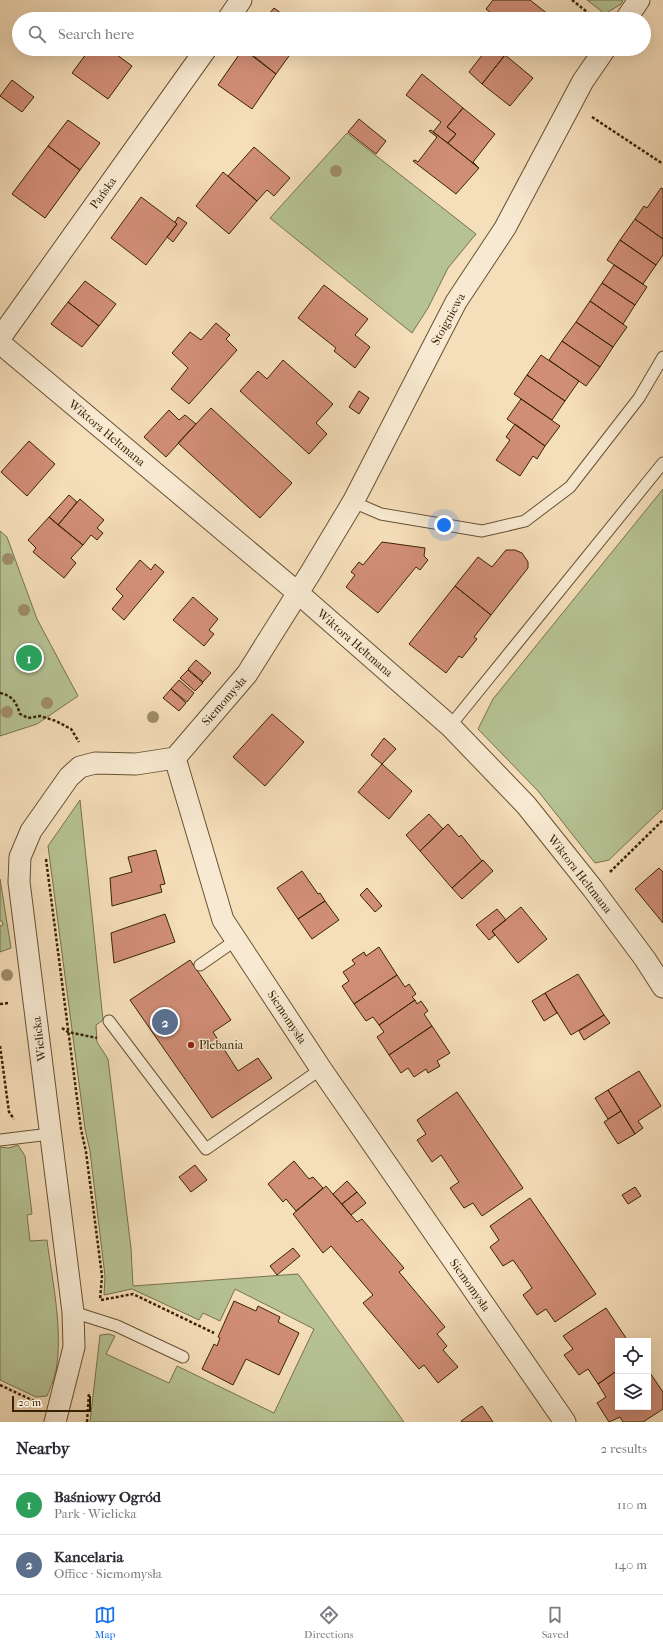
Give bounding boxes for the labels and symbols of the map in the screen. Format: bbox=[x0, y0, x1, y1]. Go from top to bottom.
street label: Pańska bbox=[87, 174, 119, 212]
street label: Stoigniewa bbox=[428, 290, 468, 347]
street label: Wiktora Heltmana bbox=[65, 396, 149, 469]
your location bbox=[434, 515, 454, 535]
street label: Wiktora Heltmana bbox=[314, 606, 396, 680]
pin: 1 bbox=[16, 643, 42, 673]
street label: Siemomysła bbox=[199, 673, 250, 729]
street label: Wiktora Heltmana bbox=[544, 831, 615, 916]
street label: Siemomysła bbox=[265, 988, 310, 1047]
pin: 2 bbox=[152, 1007, 178, 1037]
street label: Wielicka bbox=[29, 1015, 49, 1063]
place label: Plebania bbox=[199, 1038, 244, 1052]
marker: Plebania bbox=[186, 1040, 196, 1050]
street label: Siemomysła bbox=[447, 1256, 493, 1314]
scale bar bbox=[12, 1394, 91, 1413]

